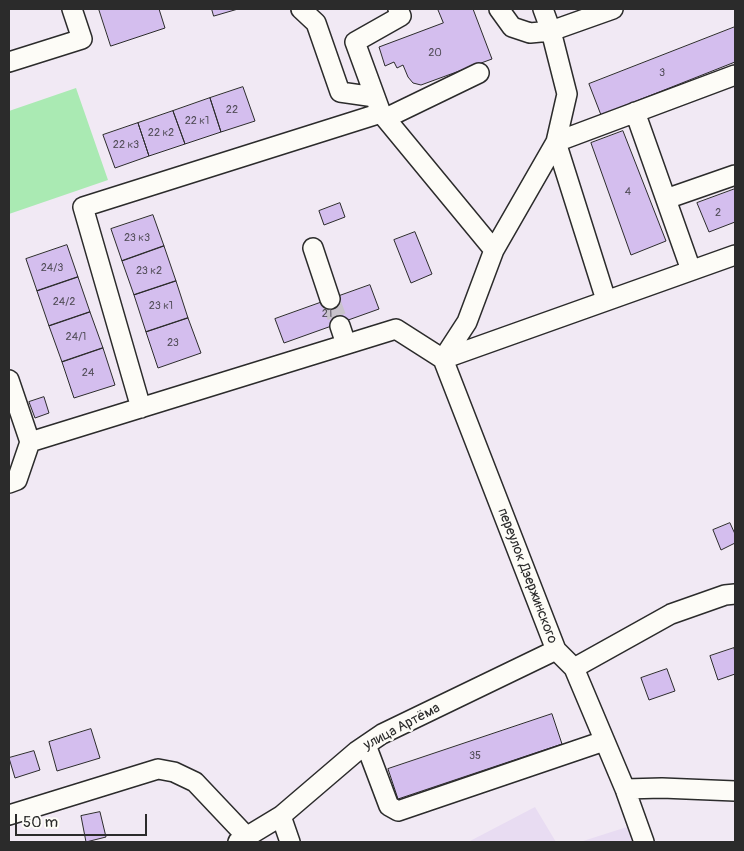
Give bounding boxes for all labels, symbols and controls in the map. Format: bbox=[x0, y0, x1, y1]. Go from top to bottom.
house number: 20 bbox=[428, 46, 442, 60]
house number: 3 bbox=[659, 66, 665, 80]
house number: 22 bbox=[226, 103, 238, 117]
house number: 22 к1 bbox=[185, 114, 209, 128]
house number: 22 к2 bbox=[148, 126, 174, 140]
house number: 22 к3 bbox=[113, 138, 139, 152]
house number: 4 bbox=[625, 185, 631, 199]
house number: 2 bbox=[715, 206, 721, 220]
house number: 23 к3 bbox=[124, 231, 150, 245]
house number: 24/3 bbox=[41, 261, 63, 275]
house number: 23 к2 bbox=[136, 264, 162, 278]
house number: 24/2 bbox=[53, 295, 75, 309]
house number: 23 к1 bbox=[149, 299, 173, 313]
house number: 21 bbox=[322, 307, 332, 321]
house number: 24/1 bbox=[66, 330, 86, 344]
house number: 23 bbox=[167, 336, 179, 350]
house number: 24 bbox=[82, 366, 94, 380]
street label: переулок Дзержинского bbox=[493, 506, 561, 646]
street label: улица Артёма bbox=[361, 700, 443, 754]
house number: 35 bbox=[469, 749, 481, 763]
scale bar bbox=[18, 804, 150, 836]
text: 50 m bbox=[23, 813, 58, 832]

